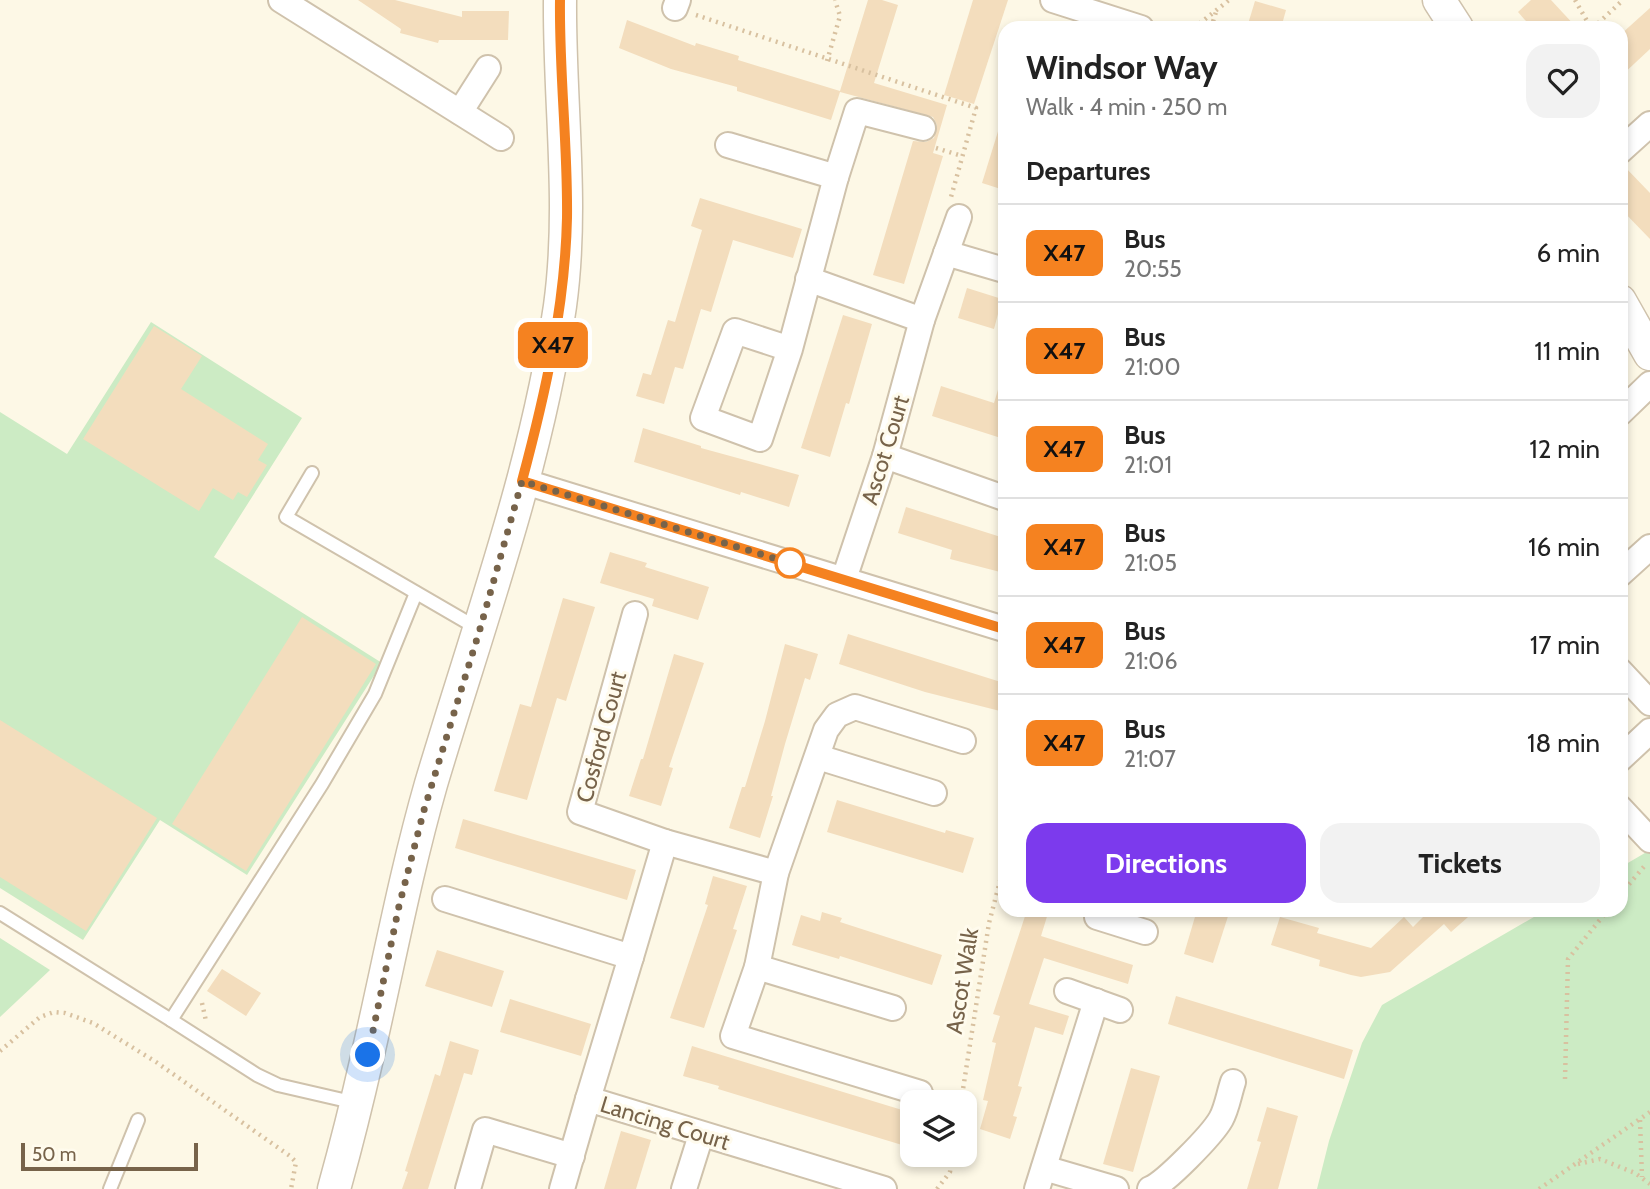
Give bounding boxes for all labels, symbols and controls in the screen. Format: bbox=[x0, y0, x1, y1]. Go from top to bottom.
button: heart bbox=[1526, 44, 1600, 118]
text: Windsor Way bbox=[1026, 47, 1218, 87]
text: Walk · 4 min · 250 m bbox=[1026, 93, 1228, 121]
text: Departures bbox=[1026, 155, 1150, 187]
text: Bus bbox=[1124, 223, 1165, 255]
text: 6 min bbox=[1537, 237, 1600, 269]
text: X47 bbox=[1043, 238, 1086, 267]
text: 20:55 bbox=[1124, 255, 1182, 283]
text: Bus bbox=[1124, 321, 1165, 353]
line badge: X47 bbox=[513, 322, 593, 368]
text: X47 bbox=[532, 330, 574, 359]
text: 11 min bbox=[1534, 335, 1600, 367]
text: X47 bbox=[1043, 336, 1086, 365]
text: 21:00 bbox=[1124, 353, 1180, 381]
street label: Ascot Court bbox=[855, 392, 915, 508]
text: Bus bbox=[1124, 419, 1165, 451]
text: 12 min bbox=[1529, 433, 1600, 465]
text: X47 bbox=[1043, 434, 1086, 463]
text: 21:01 bbox=[1124, 451, 1172, 479]
text: Bus bbox=[1124, 517, 1165, 549]
text: 16 min bbox=[1528, 531, 1600, 563]
text: X47 bbox=[1043, 532, 1086, 561]
unlabelled marker bbox=[775, 548, 805, 578]
text: 21:05 bbox=[1124, 549, 1177, 577]
text: Bus bbox=[1124, 615, 1165, 647]
text: 17 min bbox=[1530, 629, 1600, 661]
text: X47 bbox=[1043, 630, 1086, 659]
text: 21:06 bbox=[1124, 647, 1177, 675]
street label: Cosford Court bbox=[570, 668, 632, 806]
text: Bus bbox=[1124, 713, 1165, 745]
text: 18 min bbox=[1527, 727, 1600, 759]
text: X47 bbox=[1043, 728, 1086, 757]
text: 21:07 bbox=[1124, 745, 1176, 773]
button: Directions bbox=[1026, 823, 1306, 903]
button: Tickets bbox=[1320, 823, 1600, 903]
street label: Ascot Walk bbox=[940, 925, 984, 1036]
your location bbox=[350, 1037, 385, 1072]
street label: Lancing Court bbox=[597, 1090, 733, 1156]
map controls bbox=[900, 1090, 977, 1167]
button: layers bbox=[900, 1090, 977, 1167]
scale bar bbox=[21, 1140, 198, 1172]
text: 50 m bbox=[32, 1143, 76, 1166]

